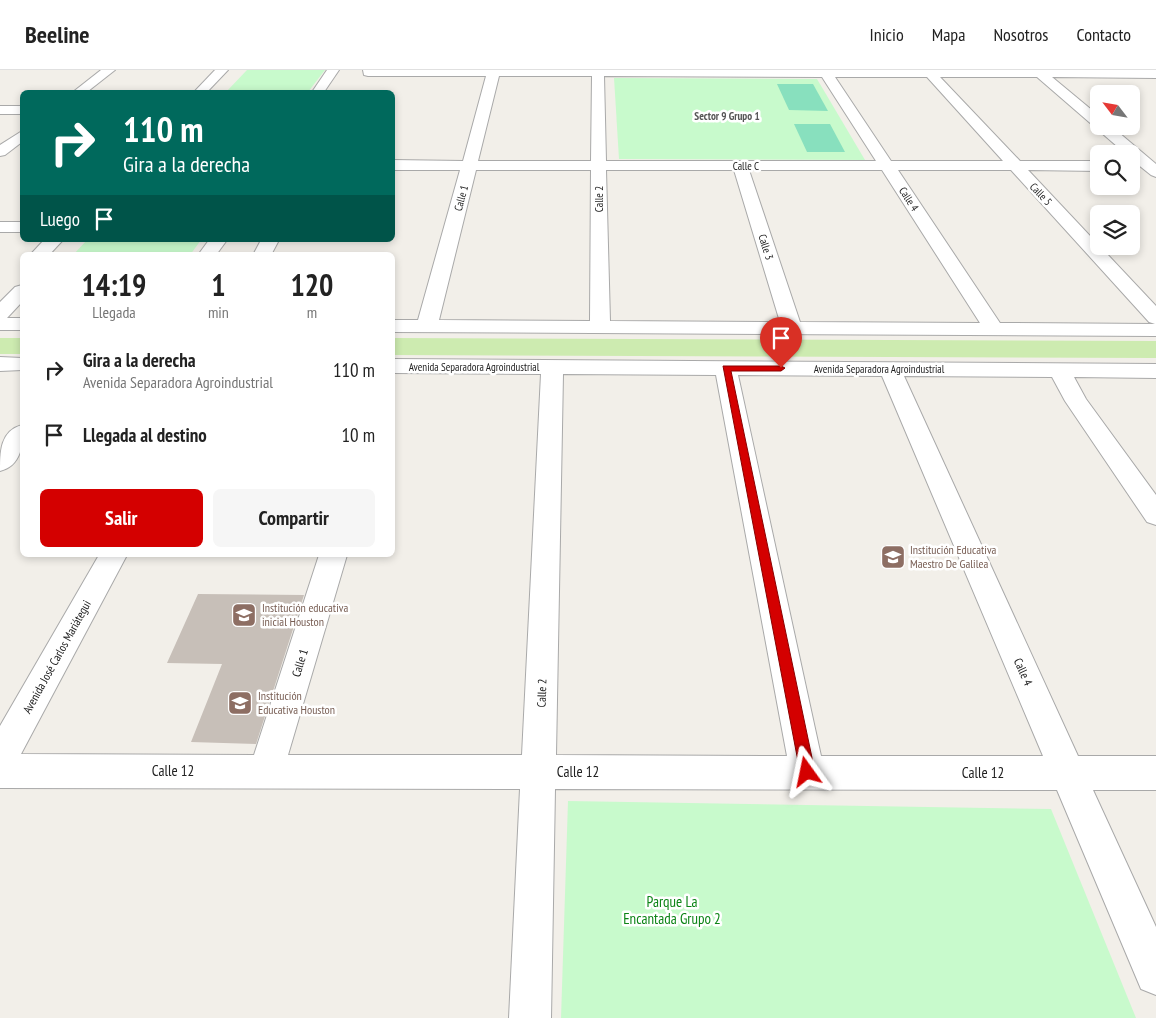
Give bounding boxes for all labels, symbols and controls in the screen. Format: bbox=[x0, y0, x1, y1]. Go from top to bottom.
text: Beeline bbox=[25, 19, 90, 50]
text: Inicio bbox=[870, 23, 904, 46]
text: Mapa bbox=[932, 23, 965, 46]
text: Nosotros bbox=[993, 23, 1048, 46]
text: Contacto bbox=[1076, 23, 1131, 46]
north arrow bbox=[1090, 85, 1140, 135]
map controls bbox=[1090, 85, 1140, 255]
text: 110 m bbox=[123, 106, 204, 152]
district label: Sector 9 Grupo 1 bbox=[694, 109, 760, 123]
icon: right bbox=[40, 110, 105, 175]
button: search bbox=[1090, 145, 1140, 195]
text: Gira a la derecha bbox=[123, 150, 250, 178]
street label: Calle C bbox=[733, 159, 759, 173]
street label: Calle 5 bbox=[1027, 180, 1055, 208]
street label: Calle 1 bbox=[451, 183, 471, 212]
street label: Calle 4 bbox=[896, 184, 922, 214]
street label: Calle 2 bbox=[592, 186, 606, 212]
icon: arrive bbox=[90, 205, 118, 233]
button: layers bbox=[1090, 205, 1140, 255]
text: Luego bbox=[40, 207, 80, 231]
street label: Calle 3 bbox=[755, 232, 777, 262]
text: 14:19 bbox=[82, 265, 146, 304]
text: 1 bbox=[211, 265, 226, 304]
text: 120 bbox=[290, 265, 333, 304]
text: Llegada bbox=[92, 302, 136, 322]
text: min bbox=[208, 302, 229, 322]
text: m bbox=[307, 302, 317, 322]
pin bbox=[760, 317, 802, 368]
icon: arrive bbox=[767, 324, 795, 352]
text: Gira a la derecha bbox=[83, 348, 196, 372]
icon: right bbox=[40, 356, 68, 384]
text: 110 m bbox=[333, 358, 375, 382]
street label: Avenida Separadora Agroindustrial bbox=[409, 360, 540, 374]
street label: Avenida Separadora Agroindustrial bbox=[814, 362, 945, 376]
text: Avenida Separadora Agroindustrial bbox=[83, 372, 273, 392]
icon: arrive bbox=[40, 421, 68, 449]
text: Llegada al destino bbox=[83, 423, 207, 447]
text: 10 m bbox=[342, 423, 375, 447]
button: Salir bbox=[40, 489, 203, 547]
button: Compartir bbox=[213, 489, 375, 547]
place label: Institución Educativa Maestro De Galilea bbox=[910, 542, 997, 571]
school or university icon: Institución Educativa Maestro De Galilea bbox=[880, 544, 906, 570]
street label: Avenida José Carlos Mariátegui bbox=[19, 598, 94, 716]
place label: Institución educativa inicial Houston bbox=[262, 600, 348, 629]
school or university icon: Institución educativa inicial Houston bbox=[231, 602, 257, 628]
street label: Calle 1 bbox=[288, 647, 311, 679]
street label: Calle 4 bbox=[1011, 656, 1036, 688]
street label: Calle 2 bbox=[534, 678, 549, 708]
place label: Institución Educativa Houston bbox=[258, 688, 335, 717]
school or university icon: Institución Educativa Houston bbox=[227, 690, 253, 716]
position arrow bbox=[780, 745, 832, 797]
street label: Calle 12 bbox=[152, 761, 194, 780]
street label: Calle 12 bbox=[557, 762, 599, 781]
street label: Calle 12 bbox=[962, 763, 1004, 782]
park label: Parque La Encantada Grupo 2 bbox=[623, 892, 721, 928]

